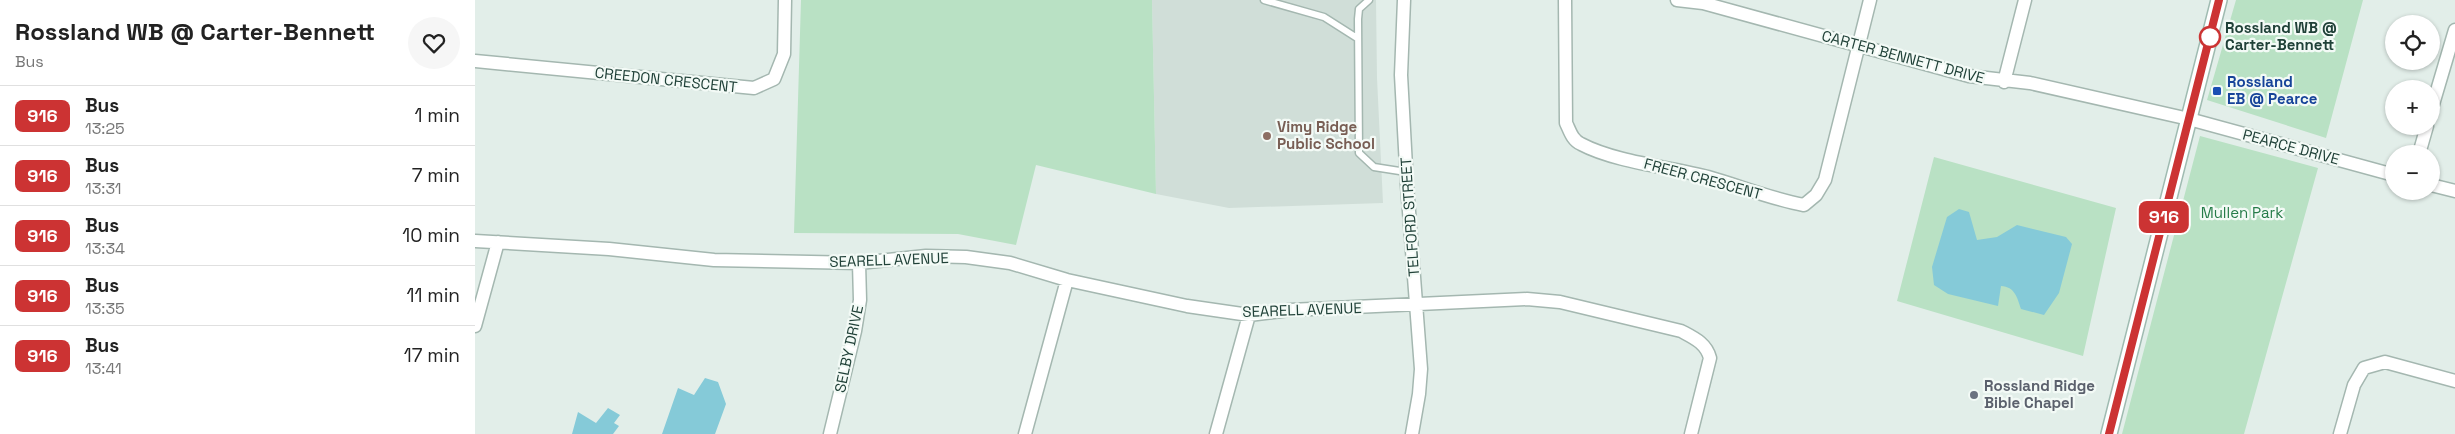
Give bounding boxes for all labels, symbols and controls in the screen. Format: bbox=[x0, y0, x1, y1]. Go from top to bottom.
map controls bbox=[2385, 15, 2440, 200]
button: locate bbox=[2385, 15, 2440, 70]
text: Rossland WB @ Carter-Bennett bbox=[15, 16, 375, 47]
button: heart bbox=[408, 17, 460, 69]
place label: Rossland WB @ Carter-Bennett bbox=[2225, 18, 2337, 54]
street label: CARTER BENNETT DRIVE bbox=[1820, 26, 1986, 87]
marker: Rossland WB @ Carter-Bennett bbox=[2199, 26, 2221, 48]
text: Bus bbox=[15, 51, 44, 72]
street label: CREEDON CRESCENT bbox=[594, 63, 739, 96]
place label: Rossland EB @ Pearce bbox=[2227, 72, 2318, 108]
button: + bbox=[2385, 80, 2440, 135]
marker: Rossland EB @ Pearce bbox=[2211, 85, 2223, 97]
text: Bus bbox=[85, 93, 119, 118]
text: 1 min bbox=[415, 103, 460, 128]
text: 916 bbox=[27, 104, 58, 127]
place label: Vimy Ridge Public School bbox=[1277, 117, 1375, 153]
text: 13:25 bbox=[85, 118, 125, 139]
street label: PEARCE DRIVE bbox=[2241, 125, 2341, 169]
marker: Vimy Ridge Public School bbox=[1261, 130, 1273, 142]
button: − bbox=[2385, 145, 2440, 200]
text: Bus bbox=[85, 153, 119, 178]
street label: FREER CRESCENT bbox=[1642, 154, 1764, 203]
street label: TELFORD STREET bbox=[1396, 157, 1423, 277]
text: 7 min bbox=[412, 163, 460, 188]
text: 916 bbox=[27, 164, 58, 187]
text: 13:31 bbox=[85, 178, 122, 199]
line badge: 916 bbox=[2135, 201, 2193, 233]
park label: Mullen Park bbox=[2201, 203, 2283, 222]
text: 916 bbox=[2149, 205, 2179, 228]
text: Bus bbox=[85, 213, 119, 238]
text: 10 min bbox=[402, 223, 460, 248]
text: 916 bbox=[27, 224, 58, 247]
text: 13:34 bbox=[85, 238, 125, 259]
street label: SEARELL AVENUE bbox=[829, 248, 949, 271]
text: Bus bbox=[85, 273, 119, 298]
text: 11 min bbox=[407, 283, 460, 308]
text: 916 bbox=[27, 284, 58, 307]
text: 13:35 bbox=[85, 298, 125, 319]
street label: SEARELL AVENUE bbox=[1242, 298, 1362, 321]
street label: SELBY DRIVE bbox=[830, 303, 867, 394]
text: Bus bbox=[85, 333, 119, 358]
text: 17 min bbox=[404, 343, 460, 368]
text: 916 bbox=[27, 344, 58, 367]
text: 13:41 bbox=[85, 358, 122, 379]
place label: Rossland Ridge Bible Chapel bbox=[1984, 376, 2095, 412]
marker: Rossland Ridge Bible Chapel bbox=[1968, 389, 1980, 401]

